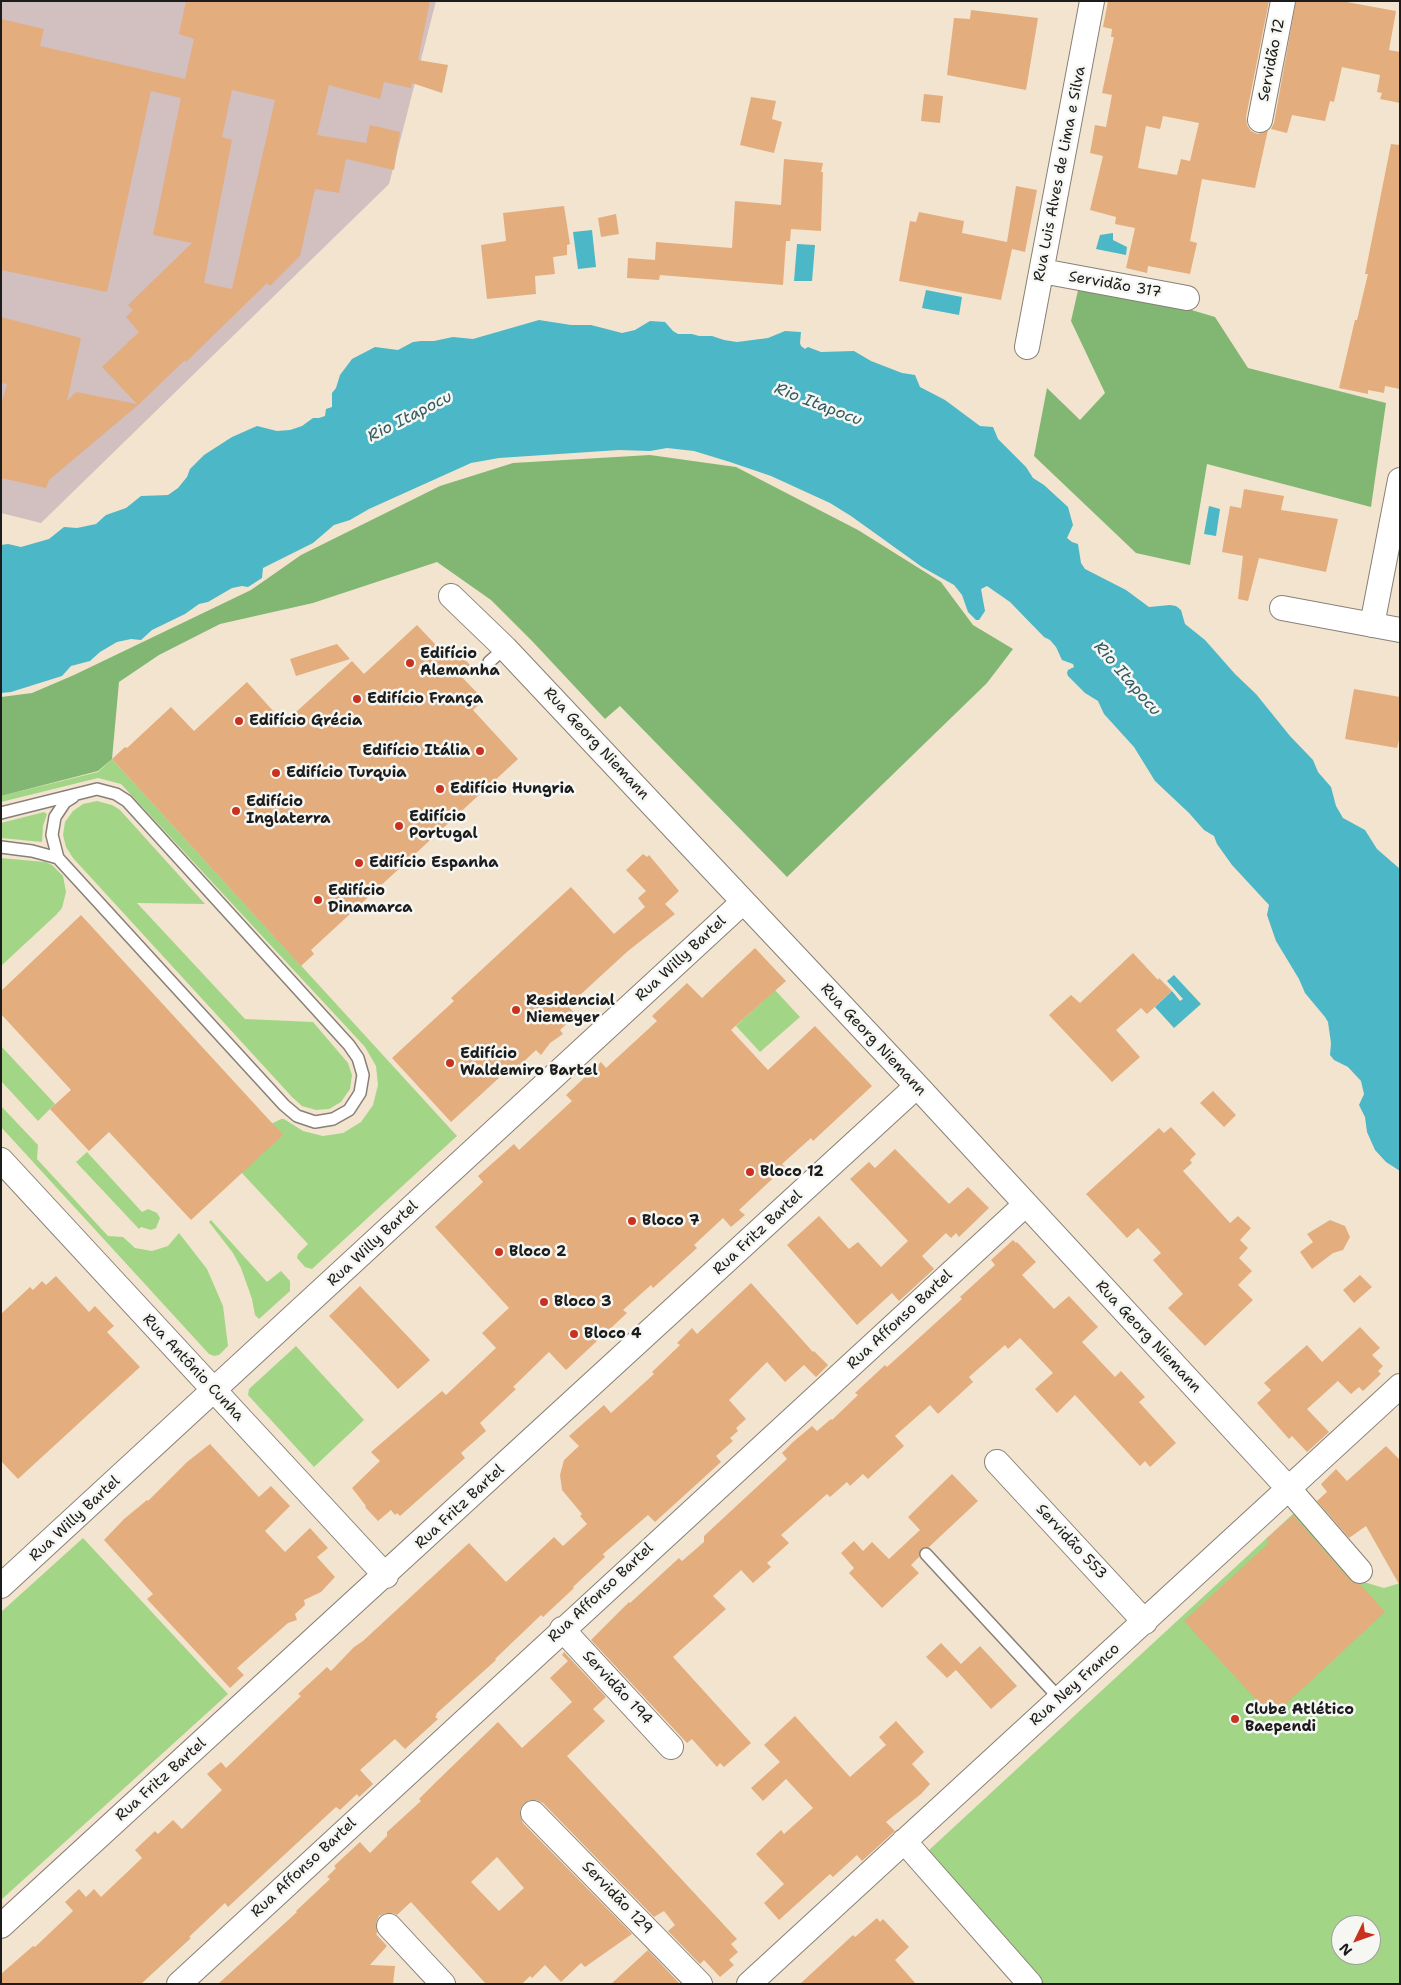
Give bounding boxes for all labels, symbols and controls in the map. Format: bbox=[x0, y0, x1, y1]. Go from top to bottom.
street label: Servidão 12 bbox=[1255, 17, 1289, 103]
street label: Rua Luis Alves de Lima e Silva bbox=[1030, 65, 1090, 283]
street label: Servidão 317 bbox=[1067, 268, 1163, 302]
water label: Rio Itapocu bbox=[772, 380, 864, 430]
water label: Rio Itapocu bbox=[365, 388, 455, 446]
water label: Rio Itapocu bbox=[1090, 638, 1164, 720]
place label: Edifício Alemanha bbox=[420, 645, 500, 680]
marker: Edifício Alemanha bbox=[404, 657, 416, 669]
street label: Rua Georg Niemann bbox=[539, 684, 653, 804]
place label: Edifício França bbox=[367, 690, 483, 708]
marker: Edifício França bbox=[351, 693, 363, 705]
place label: Edifício Grécia bbox=[249, 712, 362, 730]
marker: Edifício Grécia bbox=[233, 715, 245, 727]
place label: Edifício Itália bbox=[362, 742, 470, 760]
marker: Edifício Itália bbox=[474, 745, 486, 757]
place label: Edifício Turquia bbox=[286, 764, 407, 782]
marker: Edifício Turquia bbox=[270, 767, 282, 779]
place label: Edifício Hungria bbox=[450, 780, 574, 798]
marker: Edifício Hungria bbox=[434, 783, 446, 795]
place label: Edifício Inglaterra bbox=[246, 793, 330, 828]
marker: Edifício Inglaterra bbox=[230, 805, 242, 817]
place label: Edifício Portugal bbox=[409, 808, 478, 843]
marker: Edifício Portugal bbox=[393, 820, 405, 832]
place label: Edifício Espanha bbox=[369, 854, 498, 872]
marker: Edifício Espanha bbox=[353, 857, 365, 869]
place label: Edifício Dinamarca bbox=[328, 882, 413, 917]
marker: Edifício Dinamarca bbox=[312, 894, 324, 906]
street label: Rua Willy Bartel bbox=[632, 912, 730, 1006]
street label: Rua Georg Niemann bbox=[816, 980, 930, 1100]
place label: Residencial Niemeyer bbox=[526, 992, 615, 1027]
marker: Residencial Niemeyer bbox=[510, 1004, 522, 1016]
place label: Edifício Waldemiro Bartel bbox=[460, 1045, 598, 1080]
marker: Edifício Waldemiro Bartel bbox=[444, 1057, 456, 1069]
place label: Bloco 12 bbox=[760, 1163, 824, 1181]
marker: Bloco 12 bbox=[744, 1166, 756, 1178]
street label: Rua Fritz Bartel bbox=[710, 1187, 806, 1279]
street label: Rua Willy Bartel bbox=[324, 1197, 422, 1291]
place label: Bloco 7 bbox=[642, 1212, 699, 1230]
marker: Bloco 7 bbox=[626, 1215, 638, 1227]
place label: Bloco 2 bbox=[509, 1243, 566, 1261]
marker: Bloco 2 bbox=[493, 1246, 505, 1258]
street label: Rua Affonso Bartel bbox=[844, 1267, 956, 1373]
street label: Rua Georg Niemann bbox=[1091, 1277, 1205, 1397]
place label: Bloco 3 bbox=[554, 1293, 611, 1311]
marker: Bloco 3 bbox=[538, 1296, 550, 1308]
street label: Rua Antônio Cunha bbox=[139, 1311, 247, 1425]
place label: Bloco 4 bbox=[584, 1325, 641, 1343]
marker: Bloco 4 bbox=[568, 1328, 580, 1340]
street label: Rua Fritz Bartel bbox=[412, 1461, 508, 1553]
street label: Rua Willy Bartel bbox=[26, 1472, 124, 1566]
street label: Servidão 553 bbox=[1032, 1501, 1110, 1583]
street label: Rua Affonso Bartel bbox=[545, 1540, 657, 1646]
street label: Rua Ney Franco bbox=[1026, 1640, 1124, 1730]
street label: Servidão 194 bbox=[578, 1647, 656, 1729]
place label: Clube Atlético Baependi bbox=[1245, 1701, 1354, 1736]
marker: Clube Atlético Baependi bbox=[1229, 1713, 1241, 1725]
street label: Rua Fritz Bartel bbox=[112, 1735, 210, 1825]
street label: Rua Affonso Bartel bbox=[248, 1815, 360, 1921]
street label: Servidão 129 bbox=[578, 1858, 656, 1938]
north arrow bbox=[1331, 1915, 1381, 1965]
text: N bbox=[1335, 1939, 1356, 1960]

